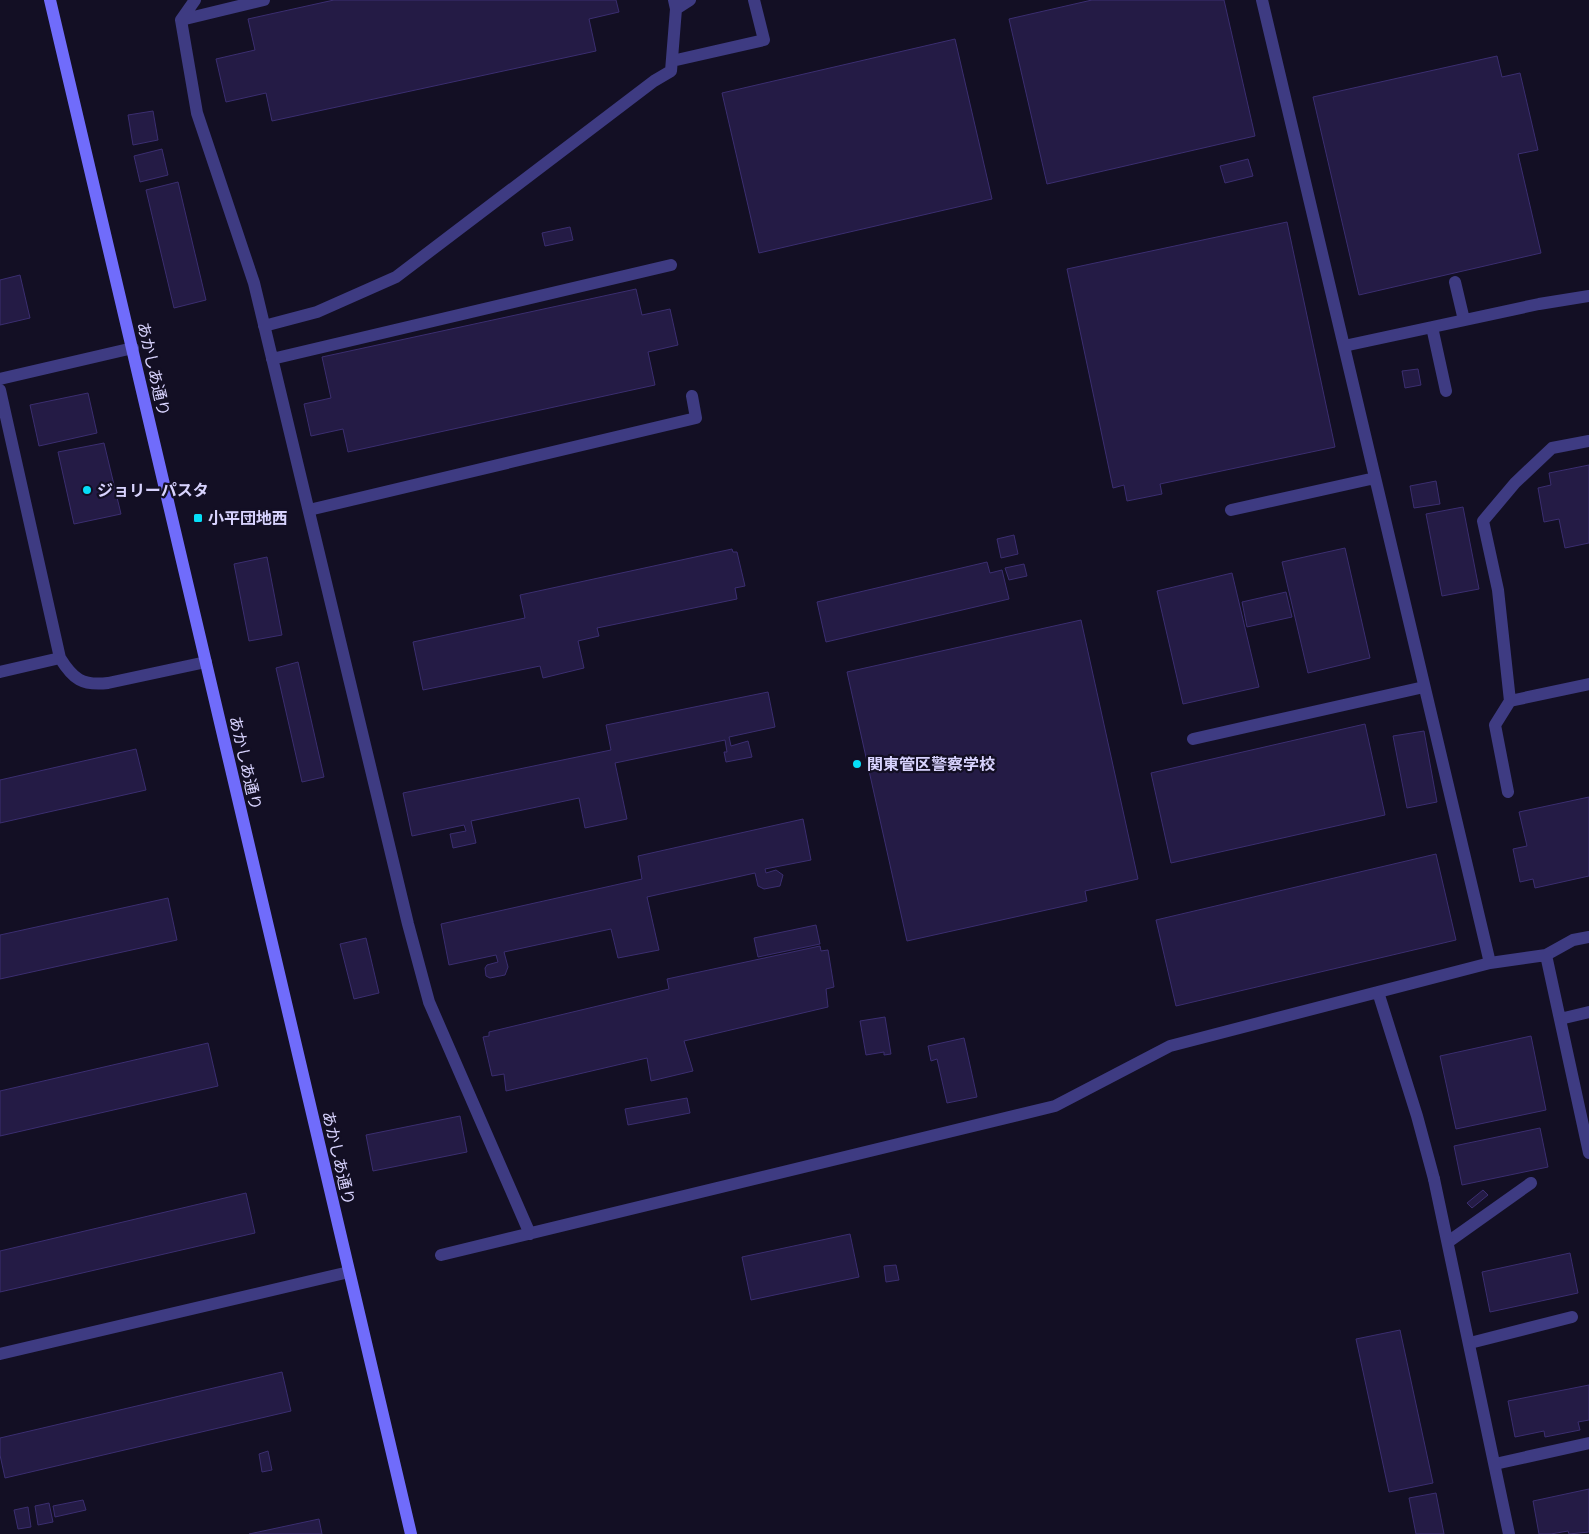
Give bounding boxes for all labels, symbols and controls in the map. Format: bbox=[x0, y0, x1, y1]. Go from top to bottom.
street label: あかしあ通り bbox=[133, 320, 174, 418]
place label: ジョリーパスタ bbox=[97, 481, 209, 500]
marker: ジョリーパスタ bbox=[81, 484, 93, 496]
place label: 小平団地西 bbox=[208, 509, 288, 528]
marker: 小平団地西 bbox=[192, 512, 204, 524]
street label: あかしあ通り bbox=[225, 714, 266, 812]
place label: 関東管区警察学校 bbox=[867, 755, 995, 774]
marker: 関東管区警察学校 bbox=[851, 758, 863, 770]
street label: あかしあ通り bbox=[318, 1109, 359, 1207]

